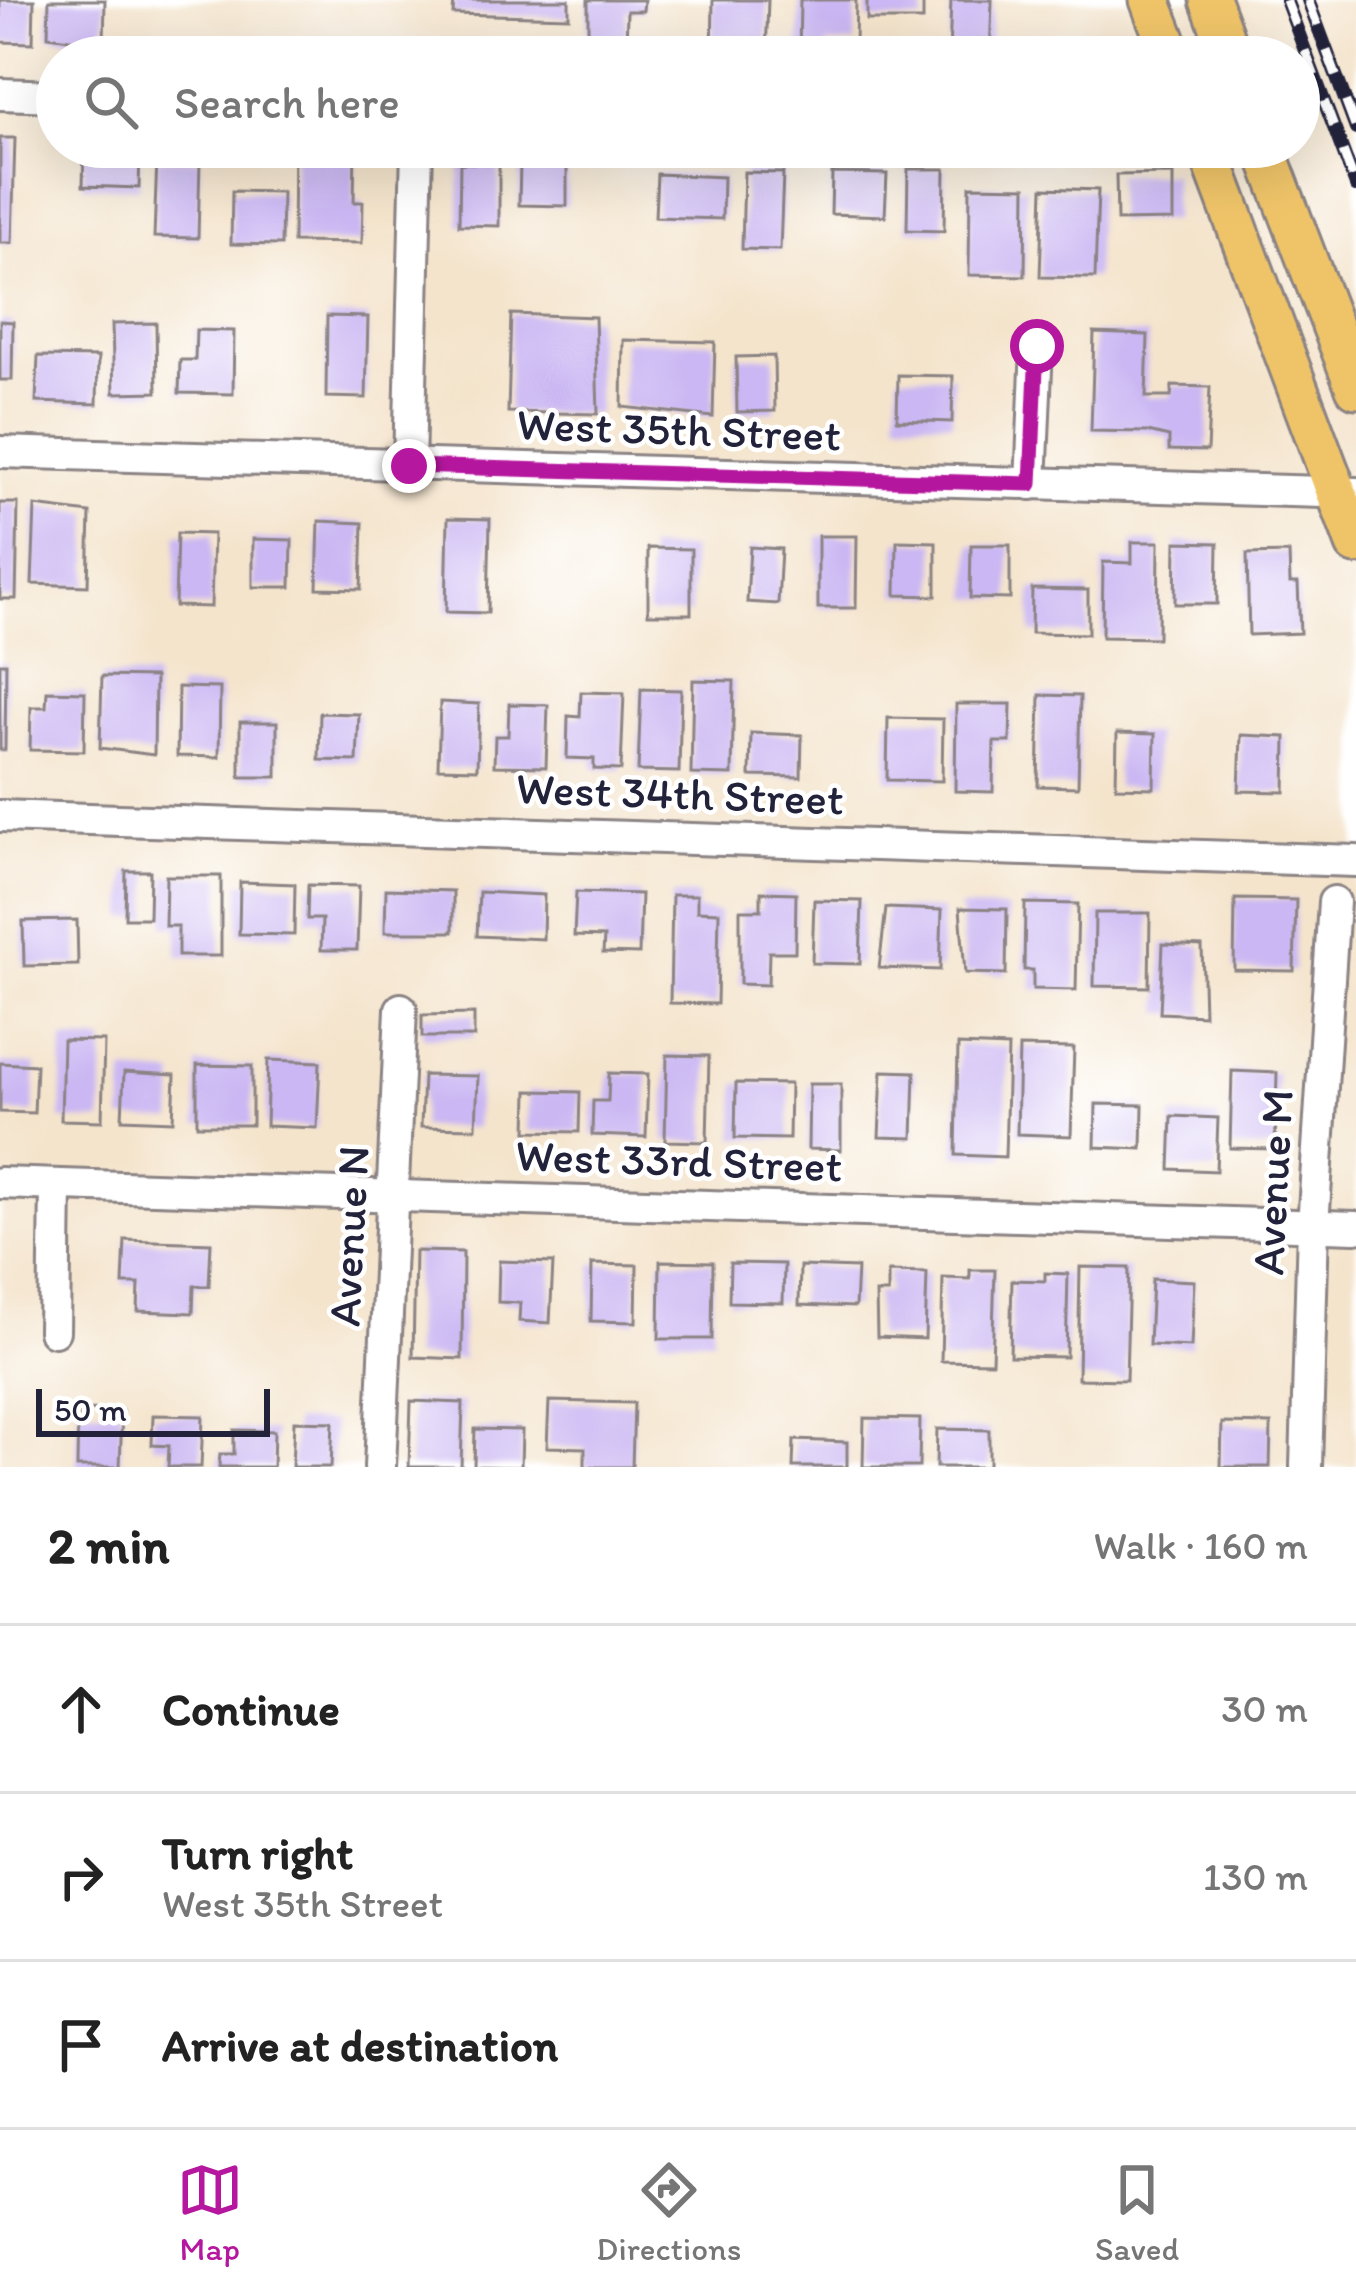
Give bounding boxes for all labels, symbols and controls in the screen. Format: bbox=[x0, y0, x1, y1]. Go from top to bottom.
search box bbox=[36, 36, 1320, 168]
icon: search bbox=[78, 69, 144, 135]
text: Search here bbox=[174, 75, 400, 129]
route start bbox=[1010, 319, 1064, 373]
street label: West 35th Street bbox=[516, 396, 842, 462]
route end bbox=[382, 439, 436, 493]
street label: West 34th Street bbox=[515, 760, 845, 826]
street label: Avenue M bbox=[1240, 1088, 1304, 1276]
street label: West 33rd Street bbox=[515, 1127, 843, 1193]
street label: Avenue N bbox=[316, 1144, 380, 1328]
scale bar bbox=[36, 1383, 270, 1436]
text: 50 m bbox=[54, 1390, 127, 1429]
text: 2 min bbox=[48, 1515, 169, 1576]
text: Walk · 160 m bbox=[1094, 1522, 1308, 1569]
icon: ahead bbox=[48, 1676, 114, 1742]
text: Continue bbox=[162, 1682, 340, 1736]
text: 30 m bbox=[1221, 1685, 1308, 1732]
text: Turn right bbox=[162, 1826, 353, 1880]
icon: right bbox=[48, 1844, 114, 1910]
text: 130 m bbox=[1203, 1853, 1308, 1900]
text: West 35th Street bbox=[162, 1880, 443, 1927]
icon: arrive bbox=[48, 2012, 114, 2078]
text: Arrive at destination bbox=[162, 2018, 558, 2072]
tab: Map bbox=[177, 2157, 243, 2268]
tab: Directions bbox=[596, 2157, 741, 2268]
tab: Saved bbox=[1095, 2157, 1179, 2268]

